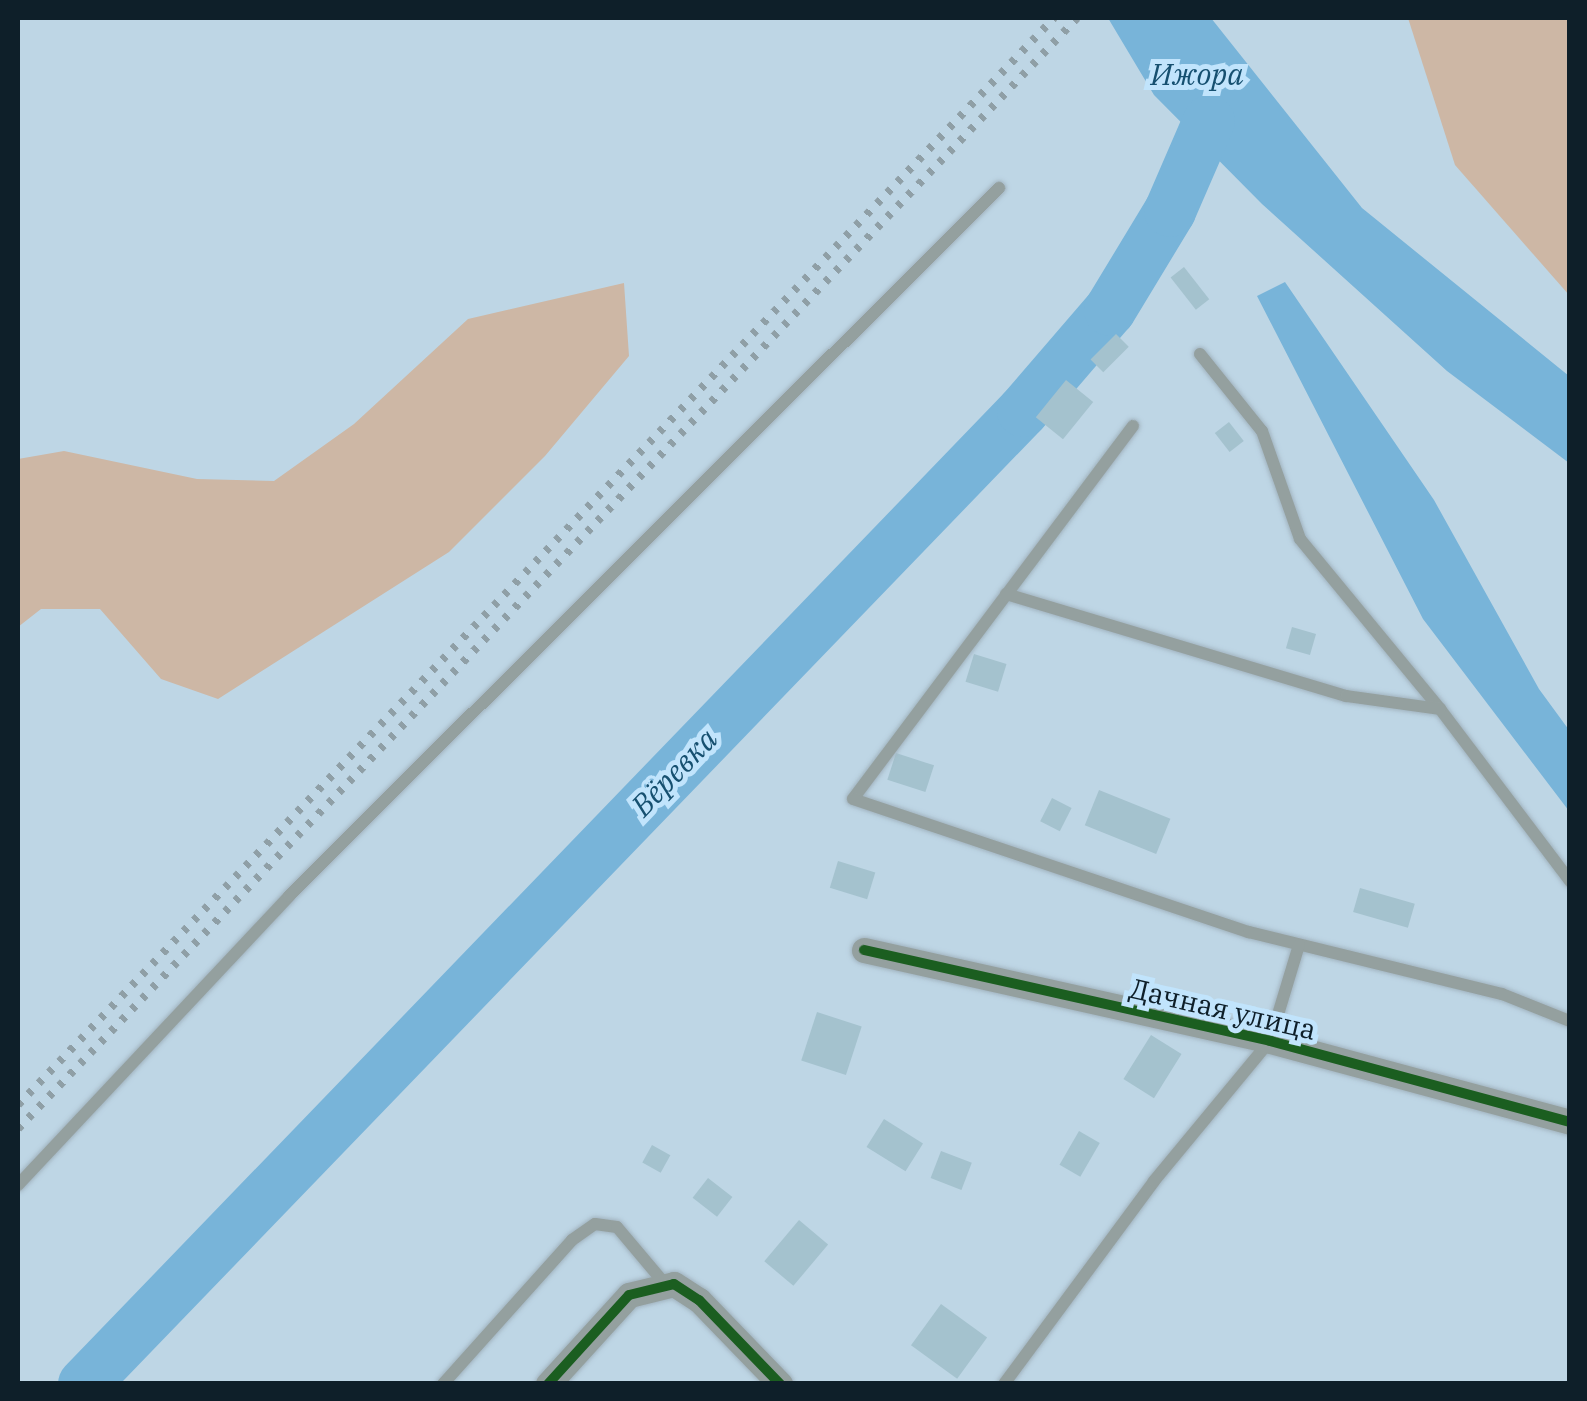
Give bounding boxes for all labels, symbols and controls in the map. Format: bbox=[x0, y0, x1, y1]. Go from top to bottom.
water label: Ижора bbox=[1150, 56, 1244, 92]
water label: Вёревка bbox=[624, 721, 724, 823]
street label: Дачная улица bbox=[1126, 971, 1320, 1047]

